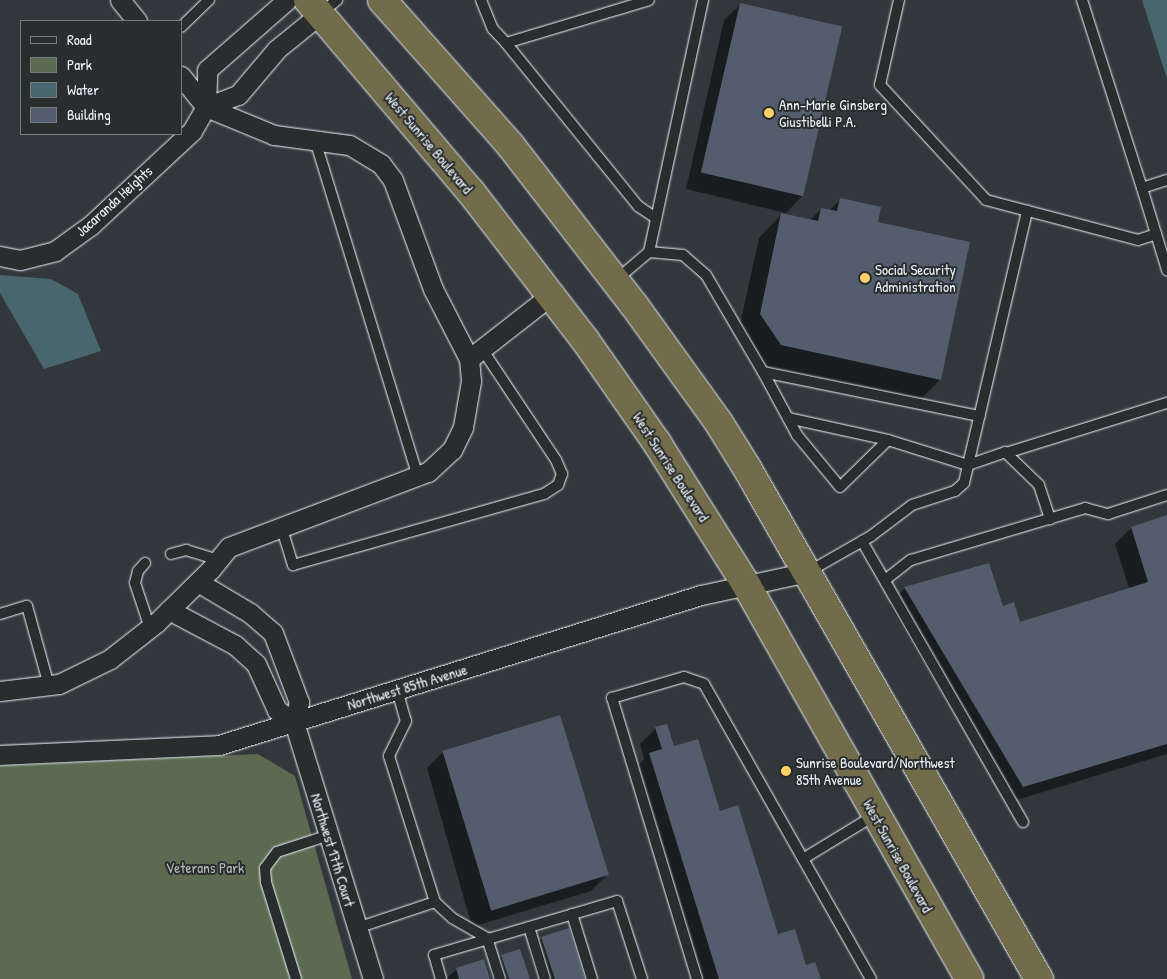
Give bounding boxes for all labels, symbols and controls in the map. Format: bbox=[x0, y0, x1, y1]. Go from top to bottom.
legend bbox=[20, 20, 182, 135]
text: Road bbox=[67, 29, 92, 50]
text: Park bbox=[67, 54, 92, 75]
text: Water bbox=[67, 79, 99, 100]
street label: West Sunrise Boulevard bbox=[381, 89, 477, 197]
place label: Ann-Marie Ginsberg Giustibelli P.A. bbox=[779, 95, 887, 130]
text: Building bbox=[67, 104, 111, 125]
marker: Ann-Marie Ginsberg Giustibelli P.A. bbox=[763, 107, 775, 119]
street label: Jacaranda Heights bbox=[72, 162, 156, 240]
place label: Social Security Administration bbox=[875, 260, 956, 295]
marker: Social Security Administration bbox=[859, 272, 871, 284]
street label: West Sunrise Boulevard bbox=[629, 409, 713, 525]
street label: Northwest 85th Avenue bbox=[345, 660, 469, 714]
place label: Sunrise Boulevard/Northwest 85th Avenue bbox=[796, 753, 955, 788]
marker: Sunrise Boulevard/Northwest 85th Avenue bbox=[780, 765, 792, 777]
street label: Northwest 17th Court bbox=[307, 791, 359, 909]
street label: West Sunrise Boulevard bbox=[859, 796, 937, 916]
park label: Veterans Park bbox=[166, 859, 244, 877]

